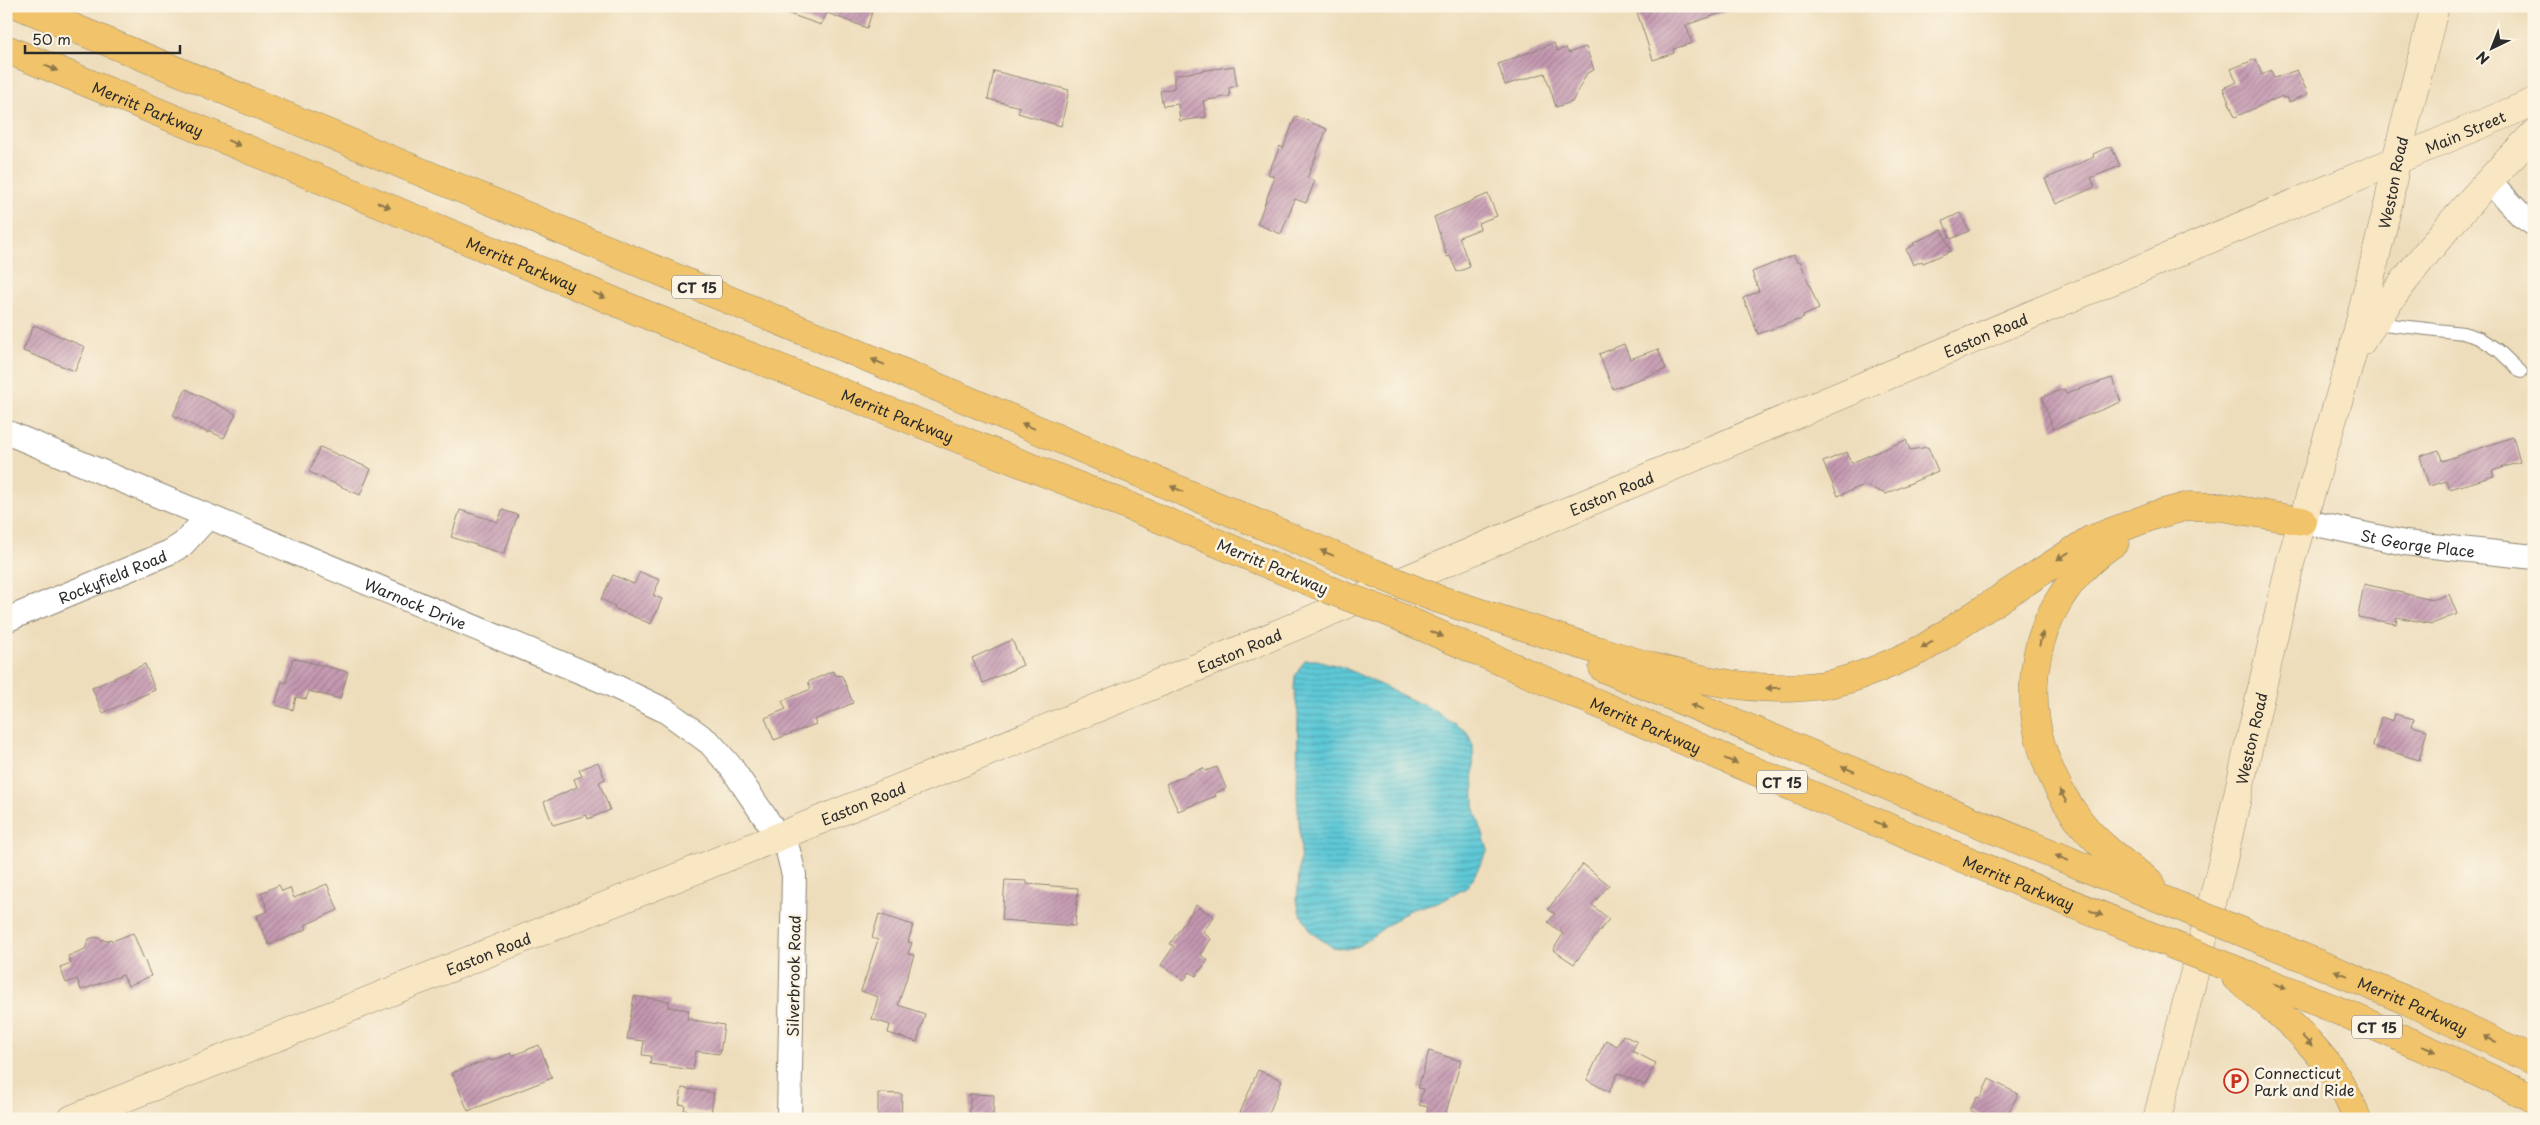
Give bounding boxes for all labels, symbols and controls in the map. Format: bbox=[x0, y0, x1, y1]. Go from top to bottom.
scale bar bbox=[25, 22, 180, 54]
north arrow bbox=[2468, 22, 2518, 72]
text: 50 m bbox=[32, 27, 71, 50]
text: N bbox=[2472, 46, 2494, 69]
one-way arrow bbox=[44, 64, 58, 72]
street label: Merritt Parkway bbox=[89, 75, 208, 141]
street label: Main Street bbox=[2421, 104, 2509, 158]
street label: Weston Road bbox=[2371, 134, 2413, 231]
one-way arrow bbox=[227, 140, 241, 148]
one-way arrow bbox=[377, 202, 391, 210]
street label: Merritt Parkway bbox=[463, 230, 582, 297]
road number: CT 15 bbox=[672, 276, 722, 298]
one-way arrow bbox=[592, 291, 606, 299]
street label: Easton Road bbox=[1939, 306, 2031, 362]
one-way arrow bbox=[871, 358, 885, 366]
street label: Merritt Parkway bbox=[838, 382, 957, 447]
one-way arrow bbox=[1021, 421, 1035, 429]
street label: Easton Road bbox=[1566, 464, 1657, 521]
one-way arrow bbox=[1170, 485, 1184, 493]
street label: St George Place bbox=[2359, 522, 2476, 562]
street label: Merritt Parkway bbox=[1214, 532, 1332, 600]
street label: Rockyfield Road bbox=[55, 543, 170, 609]
one-way arrow bbox=[1320, 548, 1334, 556]
one-way arrow bbox=[2057, 552, 2070, 561]
street label: Warnock Drive bbox=[361, 571, 470, 634]
street label: Easton Road bbox=[1194, 622, 1285, 678]
one-way arrow bbox=[1430, 631, 1444, 639]
one-way arrow bbox=[2037, 631, 2045, 646]
one-way arrow bbox=[1921, 640, 1934, 650]
one-way arrow bbox=[1764, 685, 1780, 693]
street label: Merritt Parkway bbox=[1587, 690, 1705, 758]
street label: Weston Road bbox=[2229, 690, 2272, 787]
one-way arrow bbox=[1690, 703, 1705, 710]
one-way arrow bbox=[1724, 757, 1738, 765]
one-way arrow bbox=[1840, 765, 1855, 773]
road number: CT 15 bbox=[1757, 770, 1807, 794]
street label: Easton Road bbox=[817, 775, 909, 830]
one-way arrow bbox=[2059, 789, 2068, 802]
one-way arrow bbox=[1874, 821, 1888, 829]
street label: Merritt Parkway bbox=[1960, 849, 2078, 915]
one-way arrow bbox=[2055, 854, 2070, 861]
one-way arrow bbox=[2088, 910, 2103, 918]
street label: Silverbrook Road bbox=[780, 915, 806, 1037]
street label: Easton Road bbox=[442, 926, 534, 980]
one-way arrow bbox=[2334, 969, 2349, 977]
street label: Merritt Parkway bbox=[2354, 970, 2472, 1040]
one-way arrow bbox=[2272, 983, 2287, 990]
road number: CT 15 bbox=[2352, 1016, 2402, 1038]
one-way arrow bbox=[2301, 1035, 2313, 1047]
one-way arrow bbox=[2483, 1035, 2497, 1043]
one-way arrow bbox=[2422, 1046, 2436, 1054]
place label: Connecticut Park and Ride bbox=[2254, 1061, 2355, 1101]
parking icon: Connecticut Park and Ride bbox=[2223, 1068, 2249, 1094]

